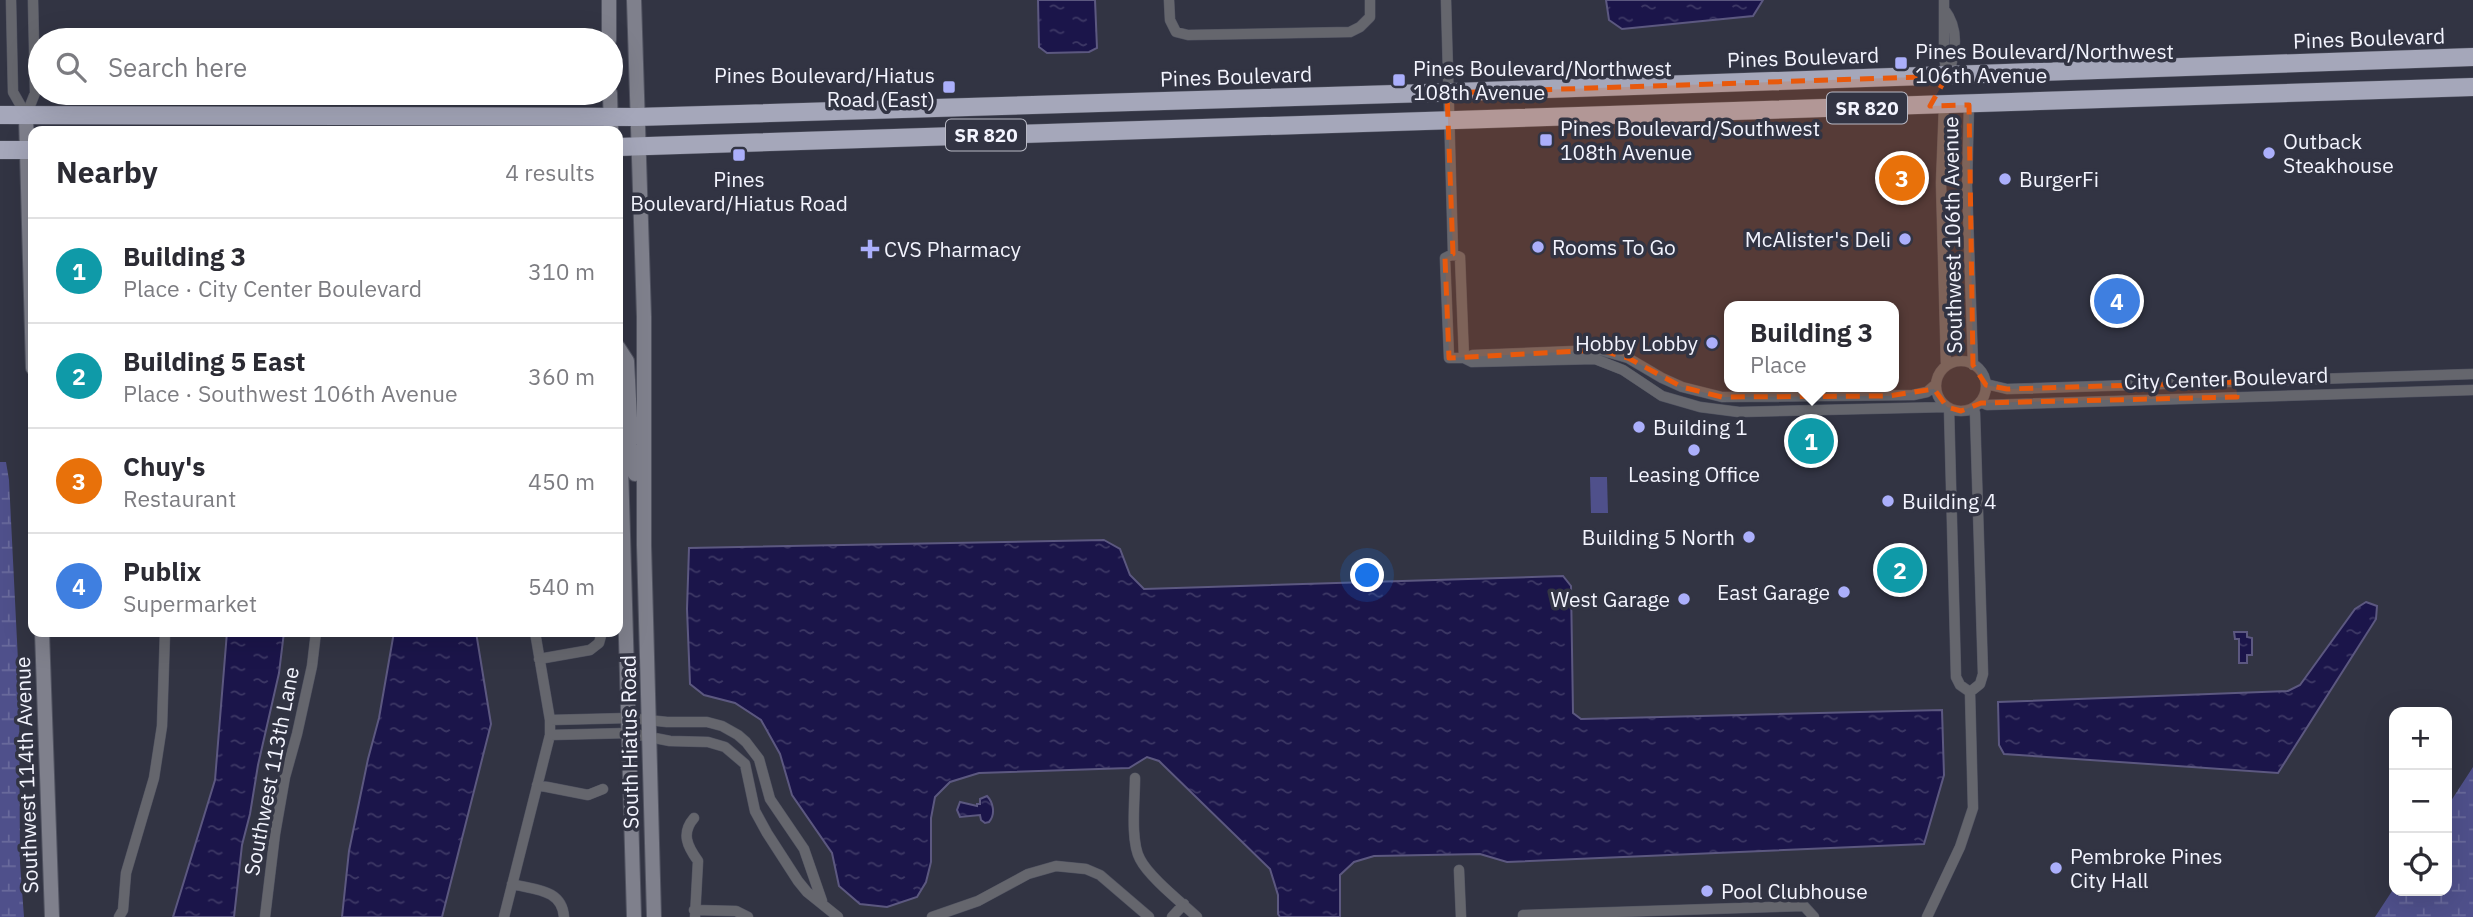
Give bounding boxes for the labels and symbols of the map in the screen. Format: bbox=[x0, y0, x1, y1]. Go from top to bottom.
street label: Pines Boulevard bbox=[2292, 21, 2446, 55]
place label: Pines Boulevard/Northwest 106th Avenue bbox=[1915, 37, 2174, 89]
street label: Pines Boulevard bbox=[1726, 40, 1880, 74]
place label: Pines Boulevard/Northwest 108th Avenue bbox=[1413, 54, 1672, 106]
marker: Pines Boulevard/Northwest 106th Avenue bbox=[1893, 55, 1909, 71]
street label: Pines Boulevard bbox=[1159, 59, 1313, 93]
place label: Pines Boulevard/Hiatus Road (East) bbox=[714, 61, 935, 113]
marker: Pines Boulevard/Northwest 108th Avenue bbox=[1391, 72, 1407, 88]
marker: Pines Boulevard/Hiatus Road (East) bbox=[941, 79, 957, 95]
road number: SR 820 bbox=[1827, 92, 1907, 124]
place label: Pines Boulevard/Southwest 108th Avenue bbox=[1560, 114, 1820, 166]
street label: Southwest 106th Avenue bbox=[1936, 116, 1968, 354]
road number: SR 820 bbox=[946, 119, 1026, 150]
place label: Outback Steakhouse bbox=[2283, 127, 2394, 179]
marker: Pines Boulevard/Southwest 108th Avenue bbox=[1538, 132, 1554, 148]
marker: Outback Steakhouse bbox=[2261, 145, 2277, 161]
marker: Pines Boulevard/Hiatus Road bbox=[731, 147, 747, 163]
pin: 3 bbox=[1879, 152, 1925, 204]
place label: Pines Boulevard/Hiatus Road bbox=[630, 165, 848, 217]
place label: BurgerFi bbox=[2019, 165, 2099, 193]
marker: BurgerFi bbox=[1997, 171, 2013, 187]
place label: McAlister's Deli bbox=[1745, 225, 1891, 253]
marker: McAlister's Deli bbox=[1897, 231, 1913, 247]
place label: Rooms To Go bbox=[1552, 233, 1676, 261]
place label: CVS Pharmacy bbox=[884, 235, 1021, 263]
marker: Rooms To Go bbox=[1530, 239, 1546, 255]
marker: CVS Pharmacy bbox=[862, 241, 878, 257]
pin: 4 bbox=[2094, 275, 2140, 327]
place label: Hobby Lobby bbox=[1575, 329, 1699, 357]
marker: Hobby Lobby bbox=[1704, 335, 1720, 351]
street label: City Center Boulevard bbox=[2123, 360, 2329, 396]
place label: Building 1 bbox=[1653, 413, 1748, 441]
pin: 1 bbox=[1788, 415, 1834, 467]
marker: Building 1 bbox=[1631, 419, 1647, 435]
marker: Leasing Office bbox=[1686, 442, 1702, 458]
place label: Leasing Office bbox=[1628, 460, 1760, 488]
place label: Building 4 bbox=[1902, 487, 1997, 515]
marker: Building 4 bbox=[1880, 493, 1896, 509]
place label: Building 5 North bbox=[1582, 523, 1735, 551]
marker: Building 5 North bbox=[1741, 529, 1757, 545]
pin: 2 bbox=[1877, 544, 1923, 596]
your location bbox=[1350, 558, 1384, 592]
place label: East Garage bbox=[1717, 578, 1830, 606]
marker: East Garage bbox=[1836, 584, 1852, 600]
place label: West Garage bbox=[1551, 585, 1670, 613]
marker: West Garage bbox=[1676, 591, 1692, 607]
street label: South Hiatus Road bbox=[613, 655, 645, 829]
street label: Southwest 114th Avenue bbox=[8, 656, 44, 894]
street label: Southwest 113th Lane bbox=[237, 664, 305, 878]
place label: Pembroke Pines City Hall bbox=[2070, 842, 2223, 894]
marker: Pembroke Pines City Hall bbox=[2048, 860, 2064, 876]
place label: Pool Clubhouse bbox=[1721, 877, 1868, 905]
marker: Pool Clubhouse bbox=[1699, 883, 1715, 899]

